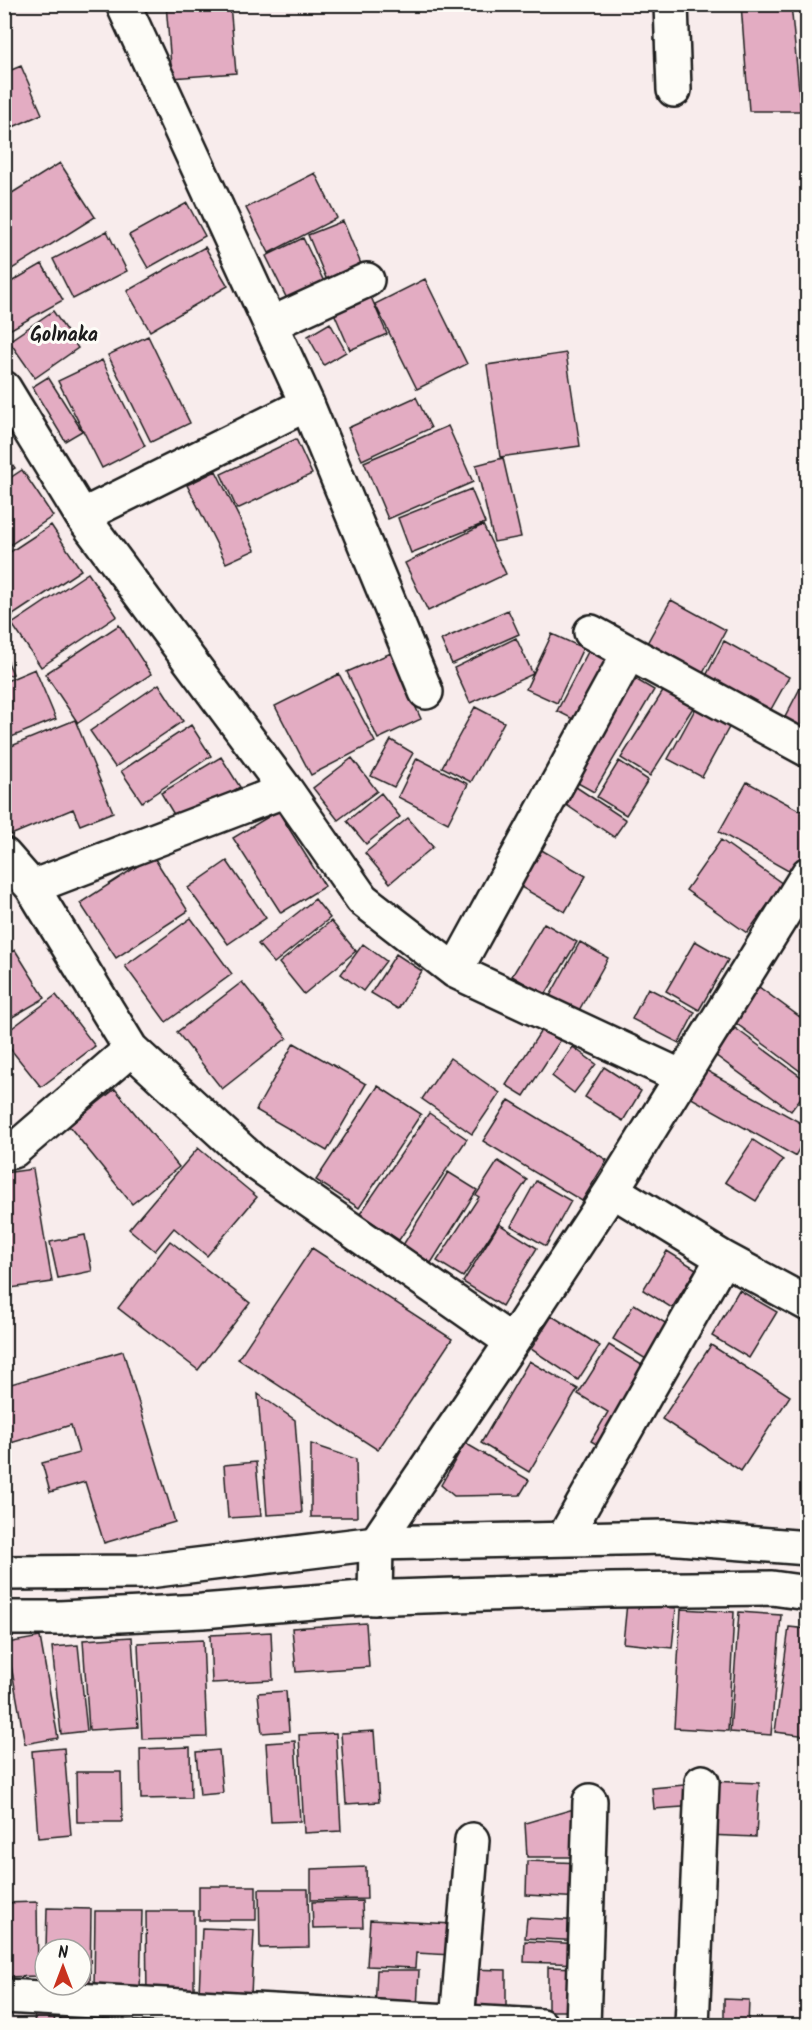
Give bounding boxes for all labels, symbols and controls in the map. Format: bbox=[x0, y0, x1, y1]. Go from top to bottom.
district label: Golnaka bbox=[30, 320, 98, 352]
north arrow bbox=[33, 1937, 93, 1997]
text: N bbox=[58, 1941, 68, 1966]

